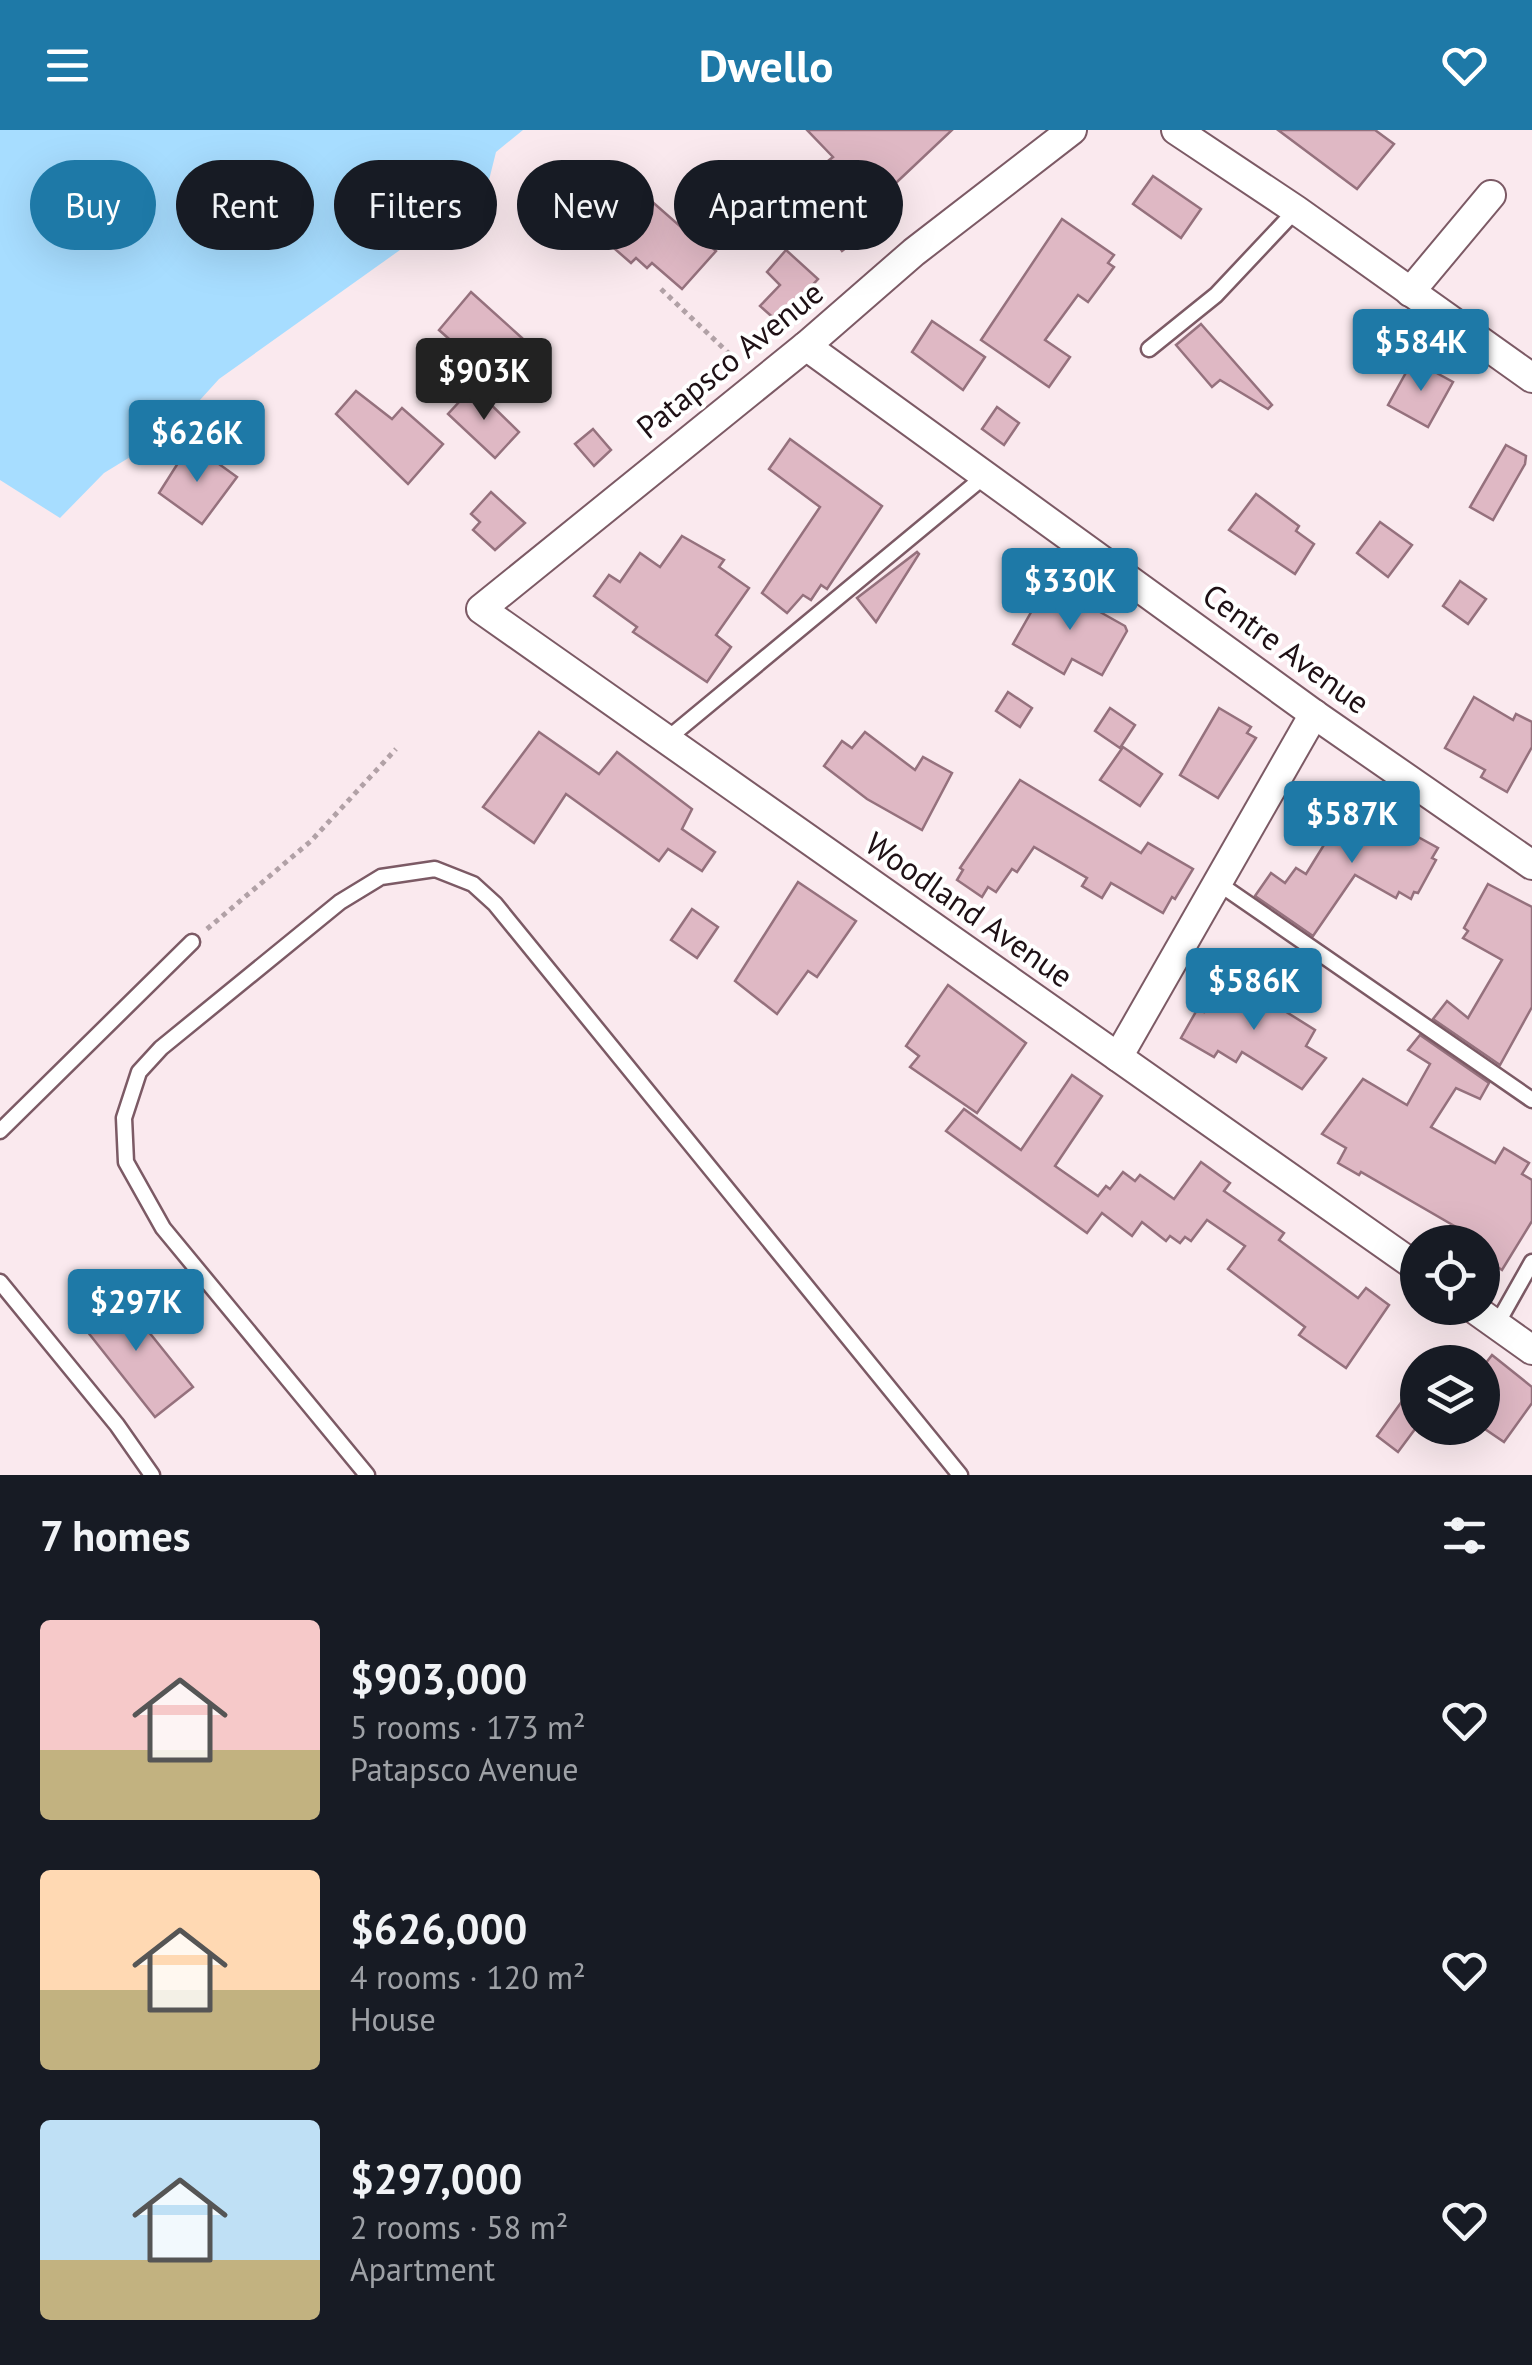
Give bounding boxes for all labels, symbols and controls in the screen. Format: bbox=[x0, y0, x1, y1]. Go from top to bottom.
text: Dwello bbox=[699, 36, 833, 94]
icon: menu bbox=[40, 38, 95, 93]
icon: heart bbox=[1437, 38, 1492, 93]
chip: Buy bbox=[30, 160, 156, 250]
chip: Rent bbox=[176, 160, 314, 250]
chip: Filters bbox=[334, 160, 497, 250]
chip: New bbox=[517, 160, 654, 250]
chip: Apartment bbox=[674, 160, 903, 250]
street label: Patapsco Avenue bbox=[627, 271, 831, 447]
pin: $584K bbox=[1351, 309, 1491, 394]
text: $584K bbox=[1375, 320, 1467, 362]
pin: $903K bbox=[414, 338, 554, 423]
text: $903K bbox=[438, 349, 530, 391]
pin: $626K bbox=[127, 400, 267, 485]
text: $626K bbox=[151, 411, 243, 453]
pin: $330K bbox=[1000, 548, 1140, 633]
text: $330K bbox=[1024, 559, 1116, 601]
street label: Centre Avenue bbox=[1195, 573, 1378, 723]
pin: $587K bbox=[1282, 781, 1422, 866]
text: $587K bbox=[1306, 792, 1398, 834]
street label: Woodland Avenue bbox=[858, 822, 1082, 996]
pin: $586K bbox=[1184, 948, 1324, 1033]
text: $586K bbox=[1208, 959, 1300, 1001]
map controls bbox=[1400, 1225, 1500, 1445]
button: locate bbox=[1400, 1225, 1500, 1325]
pin: $297K bbox=[66, 1269, 206, 1354]
text: $297K bbox=[90, 1280, 182, 1322]
button: layers bbox=[1400, 1345, 1500, 1445]
text: 7 homes bbox=[40, 1508, 191, 1563]
icon: filters bbox=[1437, 1508, 1492, 1563]
text: $903,000 bbox=[350, 1651, 527, 1706]
icon: home bbox=[120, 1660, 240, 1780]
icon: heart bbox=[1437, 1693, 1492, 1748]
text: 5 rooms · 173 m² bbox=[350, 1706, 586, 1748]
text: Patapsco Avenue bbox=[350, 1748, 578, 1790]
text: $626,000 bbox=[350, 1901, 527, 1956]
icon: home bbox=[120, 1910, 240, 2030]
icon: heart bbox=[1437, 1943, 1492, 1998]
text: 4 rooms · 120 m² bbox=[350, 1956, 586, 1998]
text: House bbox=[350, 1998, 436, 2040]
text: $297,000 bbox=[350, 2151, 522, 2206]
icon: home bbox=[120, 2160, 240, 2280]
icon: heart bbox=[1437, 2193, 1492, 2248]
text: 2 rooms · 58 m² bbox=[350, 2206, 568, 2248]
text: Apartment bbox=[350, 2248, 495, 2290]

